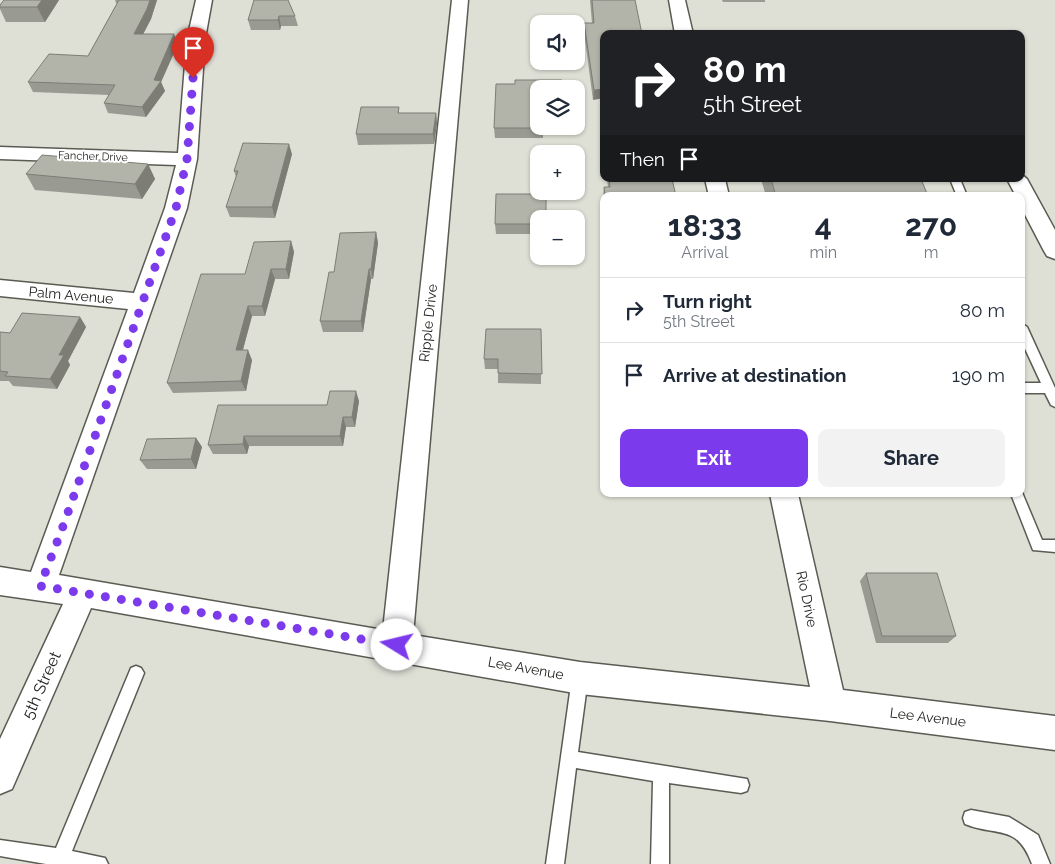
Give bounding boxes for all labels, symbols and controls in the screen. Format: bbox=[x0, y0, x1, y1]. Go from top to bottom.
map controls bbox=[530, 15, 585, 265]
button: sound bbox=[530, 15, 585, 70]
pin bbox=[172, 27, 214, 78]
icon: arrive bbox=[179, 34, 207, 62]
text: 80 m bbox=[703, 49, 787, 90]
icon: right bbox=[620, 50, 685, 115]
button: layers bbox=[530, 80, 585, 135]
text: 5th Street bbox=[703, 91, 802, 117]
button: + bbox=[530, 145, 585, 200]
icon: arrive bbox=[675, 145, 703, 173]
text: Then bbox=[620, 148, 665, 170]
street label: Fancher Drive bbox=[58, 149, 129, 164]
text: 18:33 bbox=[668, 208, 742, 243]
text: 4 bbox=[815, 208, 832, 243]
text: 270 bbox=[905, 208, 957, 243]
button: − bbox=[530, 210, 585, 265]
text: Arrival bbox=[681, 243, 728, 262]
text: min bbox=[810, 243, 837, 262]
text: m bbox=[924, 243, 938, 262]
street label: Palm Avenue bbox=[28, 283, 114, 307]
street label: Ripple Drive bbox=[416, 283, 440, 363]
text: Turn right bbox=[663, 290, 752, 312]
icon: right bbox=[620, 296, 648, 324]
text: 80 m bbox=[960, 299, 1005, 321]
text: 5th Street bbox=[663, 312, 735, 331]
icon: arrive bbox=[620, 361, 648, 389]
text: Arrive at destination bbox=[663, 364, 847, 386]
text: 190 m bbox=[952, 364, 1005, 386]
button: Exit bbox=[620, 429, 808, 487]
button: Share bbox=[818, 429, 1005, 487]
street label: Rio Drive bbox=[793, 569, 821, 629]
position arrow bbox=[370, 618, 422, 670]
street label: 5th Street bbox=[18, 648, 65, 722]
street label: Lee Avenue bbox=[487, 653, 565, 683]
street label: Lee Avenue bbox=[889, 704, 967, 730]

